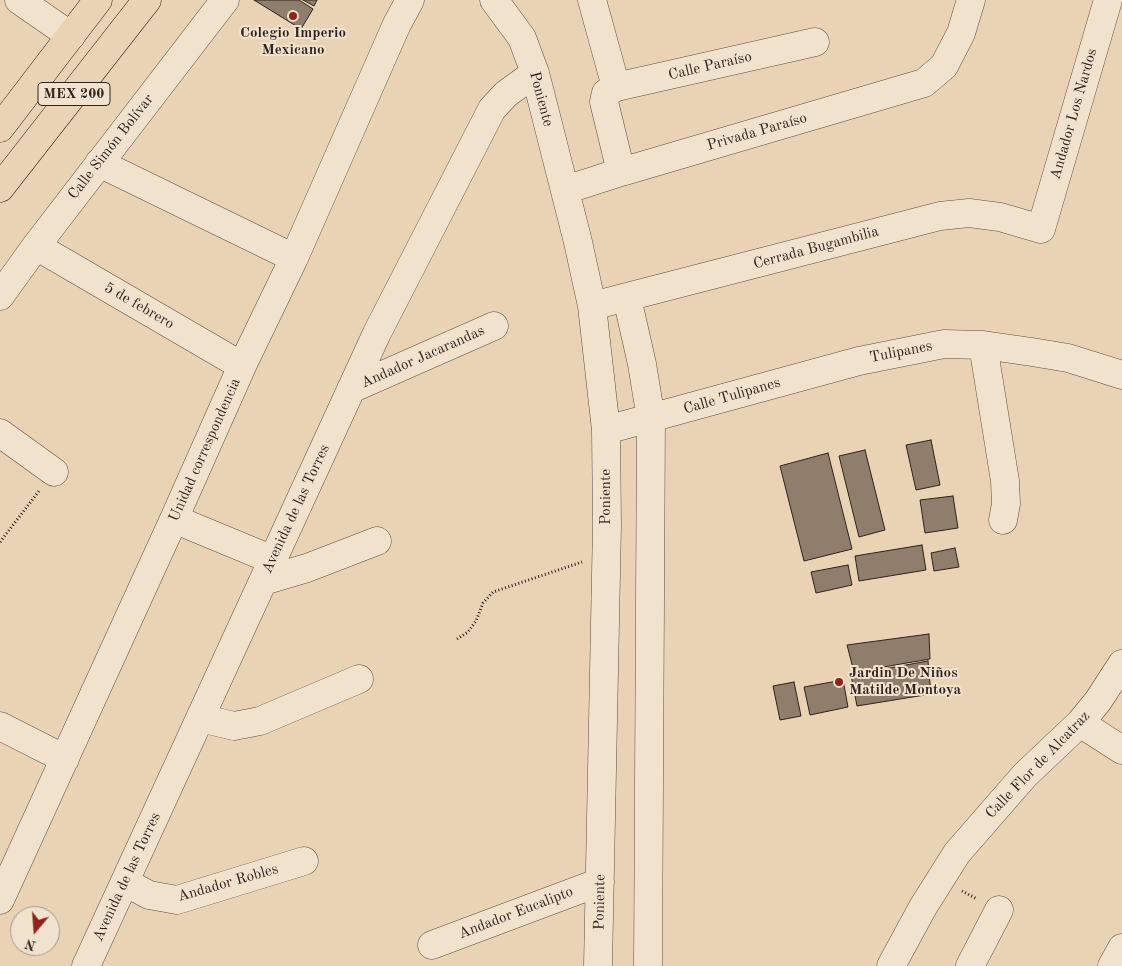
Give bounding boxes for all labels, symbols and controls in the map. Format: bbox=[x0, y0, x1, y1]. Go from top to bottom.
marker: Colegio Imperio Mexicano bbox=[287, 10, 299, 22]
place label: Colegio Imperio Mexicano bbox=[240, 24, 346, 59]
street label: Andador Los Nardos bbox=[1047, 46, 1101, 182]
street label: Calle Paraíso bbox=[666, 48, 754, 84]
street label: Poniente bbox=[525, 70, 557, 128]
road number: MEX 200 bbox=[38, 82, 110, 106]
street label: Calle Simón Bolívar bbox=[64, 91, 158, 203]
street label: Privada Paraíso bbox=[705, 109, 809, 155]
street label: Cerrada Bugambilia bbox=[751, 223, 881, 273]
street label: 5 de febrero bbox=[101, 279, 177, 333]
street label: Andador Jacarandas bbox=[358, 322, 488, 392]
street label: Tulipanes bbox=[868, 337, 934, 367]
street label: Calle Tulipanes bbox=[681, 374, 783, 418]
street label: Unidad correspondencia bbox=[165, 376, 245, 524]
street label: Avenida de las Torres bbox=[258, 442, 334, 576]
street label: Poniente bbox=[597, 469, 615, 525]
place label: Jardin De Niños Matilde Montoya bbox=[849, 664, 961, 699]
marker: Jardin De Niños Matilde Montoya bbox=[833, 676, 845, 688]
street label: Calle Flor de Alcatraz bbox=[982, 708, 1094, 822]
street label: Avenida de las Torres bbox=[89, 810, 165, 944]
street label: Andador Robles bbox=[176, 860, 280, 906]
street label: Poniente bbox=[591, 874, 609, 930]
street label: Andador Eucalipto bbox=[456, 883, 576, 943]
north arrow bbox=[10, 906, 60, 956]
text: N bbox=[23, 936, 38, 953]

